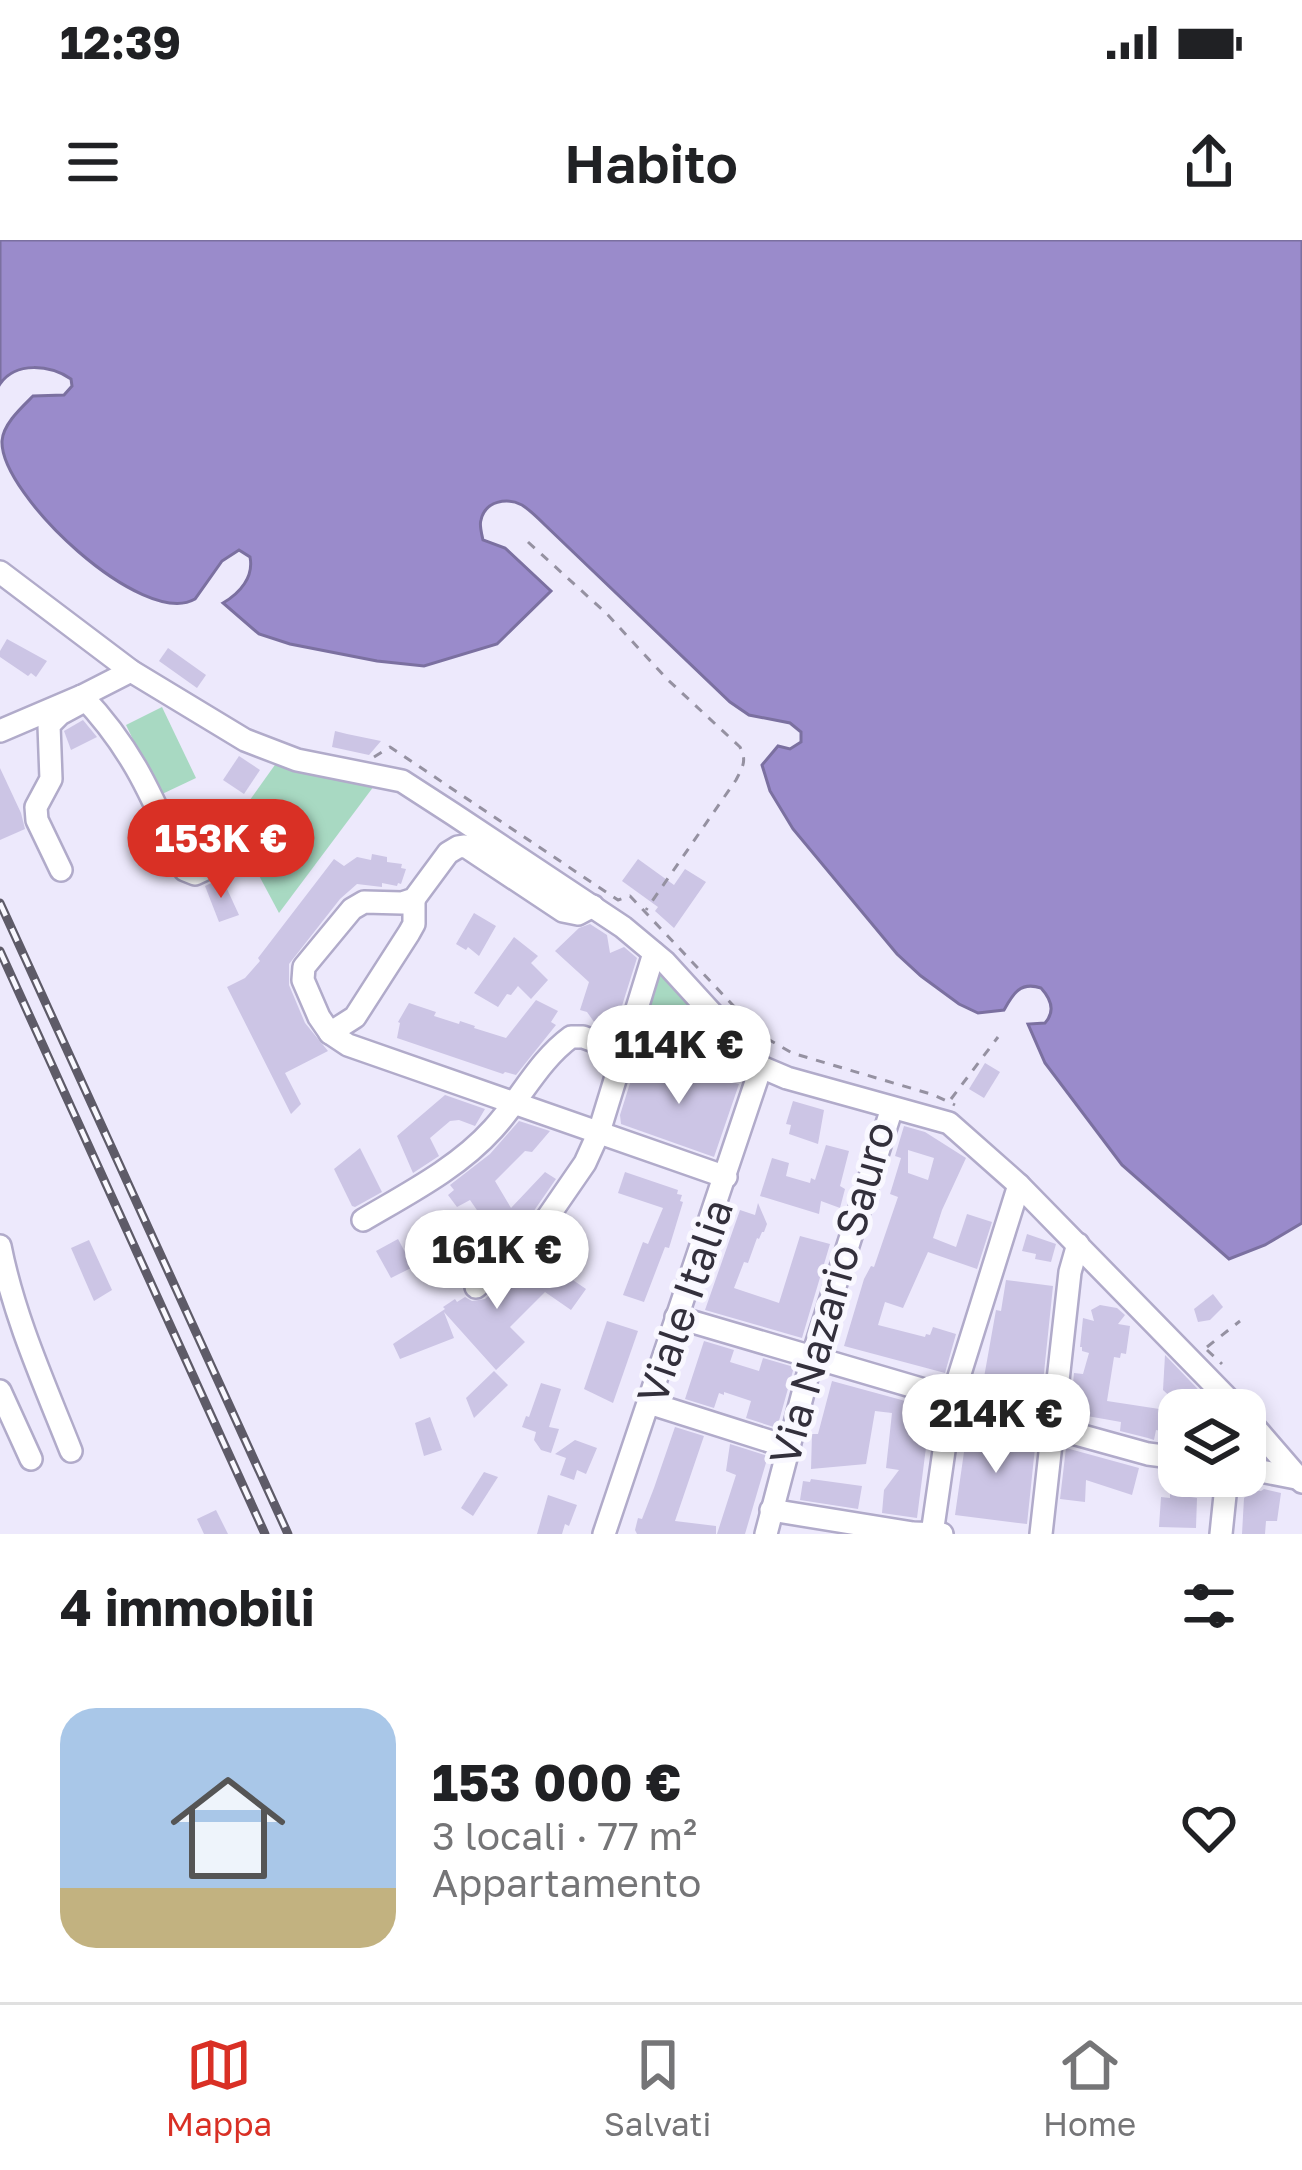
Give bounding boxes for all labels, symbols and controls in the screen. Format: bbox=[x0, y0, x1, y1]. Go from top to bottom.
text: 12:39 bbox=[60, 15, 181, 69]
icon: menu bbox=[60, 129, 126, 195]
icon: share bbox=[1176, 129, 1242, 195]
text: Habito bbox=[564, 130, 738, 195]
pin: 153K € bbox=[123, 799, 319, 901]
text: 153K € bbox=[154, 814, 288, 861]
pin: 114K € bbox=[581, 1005, 777, 1107]
text: 114K € bbox=[614, 1020, 744, 1067]
street label: Via Nazario Sauro bbox=[758, 1116, 904, 1470]
street label: Viale Italia bbox=[626, 1192, 742, 1410]
pin: 161K € bbox=[399, 1210, 595, 1312]
text: 161K € bbox=[432, 1225, 562, 1272]
pin: 214K € bbox=[898, 1374, 1094, 1476]
text: 214K € bbox=[929, 1389, 1063, 1436]
map controls bbox=[1158, 1389, 1266, 1497]
button: layers bbox=[1158, 1389, 1266, 1497]
icon: filters bbox=[1176, 1573, 1242, 1639]
text: 4 immobili bbox=[60, 1576, 315, 1637]
text: 153 000 € bbox=[432, 1751, 681, 1812]
icon: home bbox=[156, 1756, 300, 1900]
icon: heart bbox=[1176, 1795, 1242, 1861]
text: 3 locali · 77 m² bbox=[432, 1812, 697, 1859]
text: Appartamento bbox=[432, 1859, 702, 1906]
tab: Mappa bbox=[166, 2032, 272, 2143]
tab: Salvati bbox=[604, 2032, 711, 2143]
tab: Home bbox=[1043, 2032, 1136, 2143]

